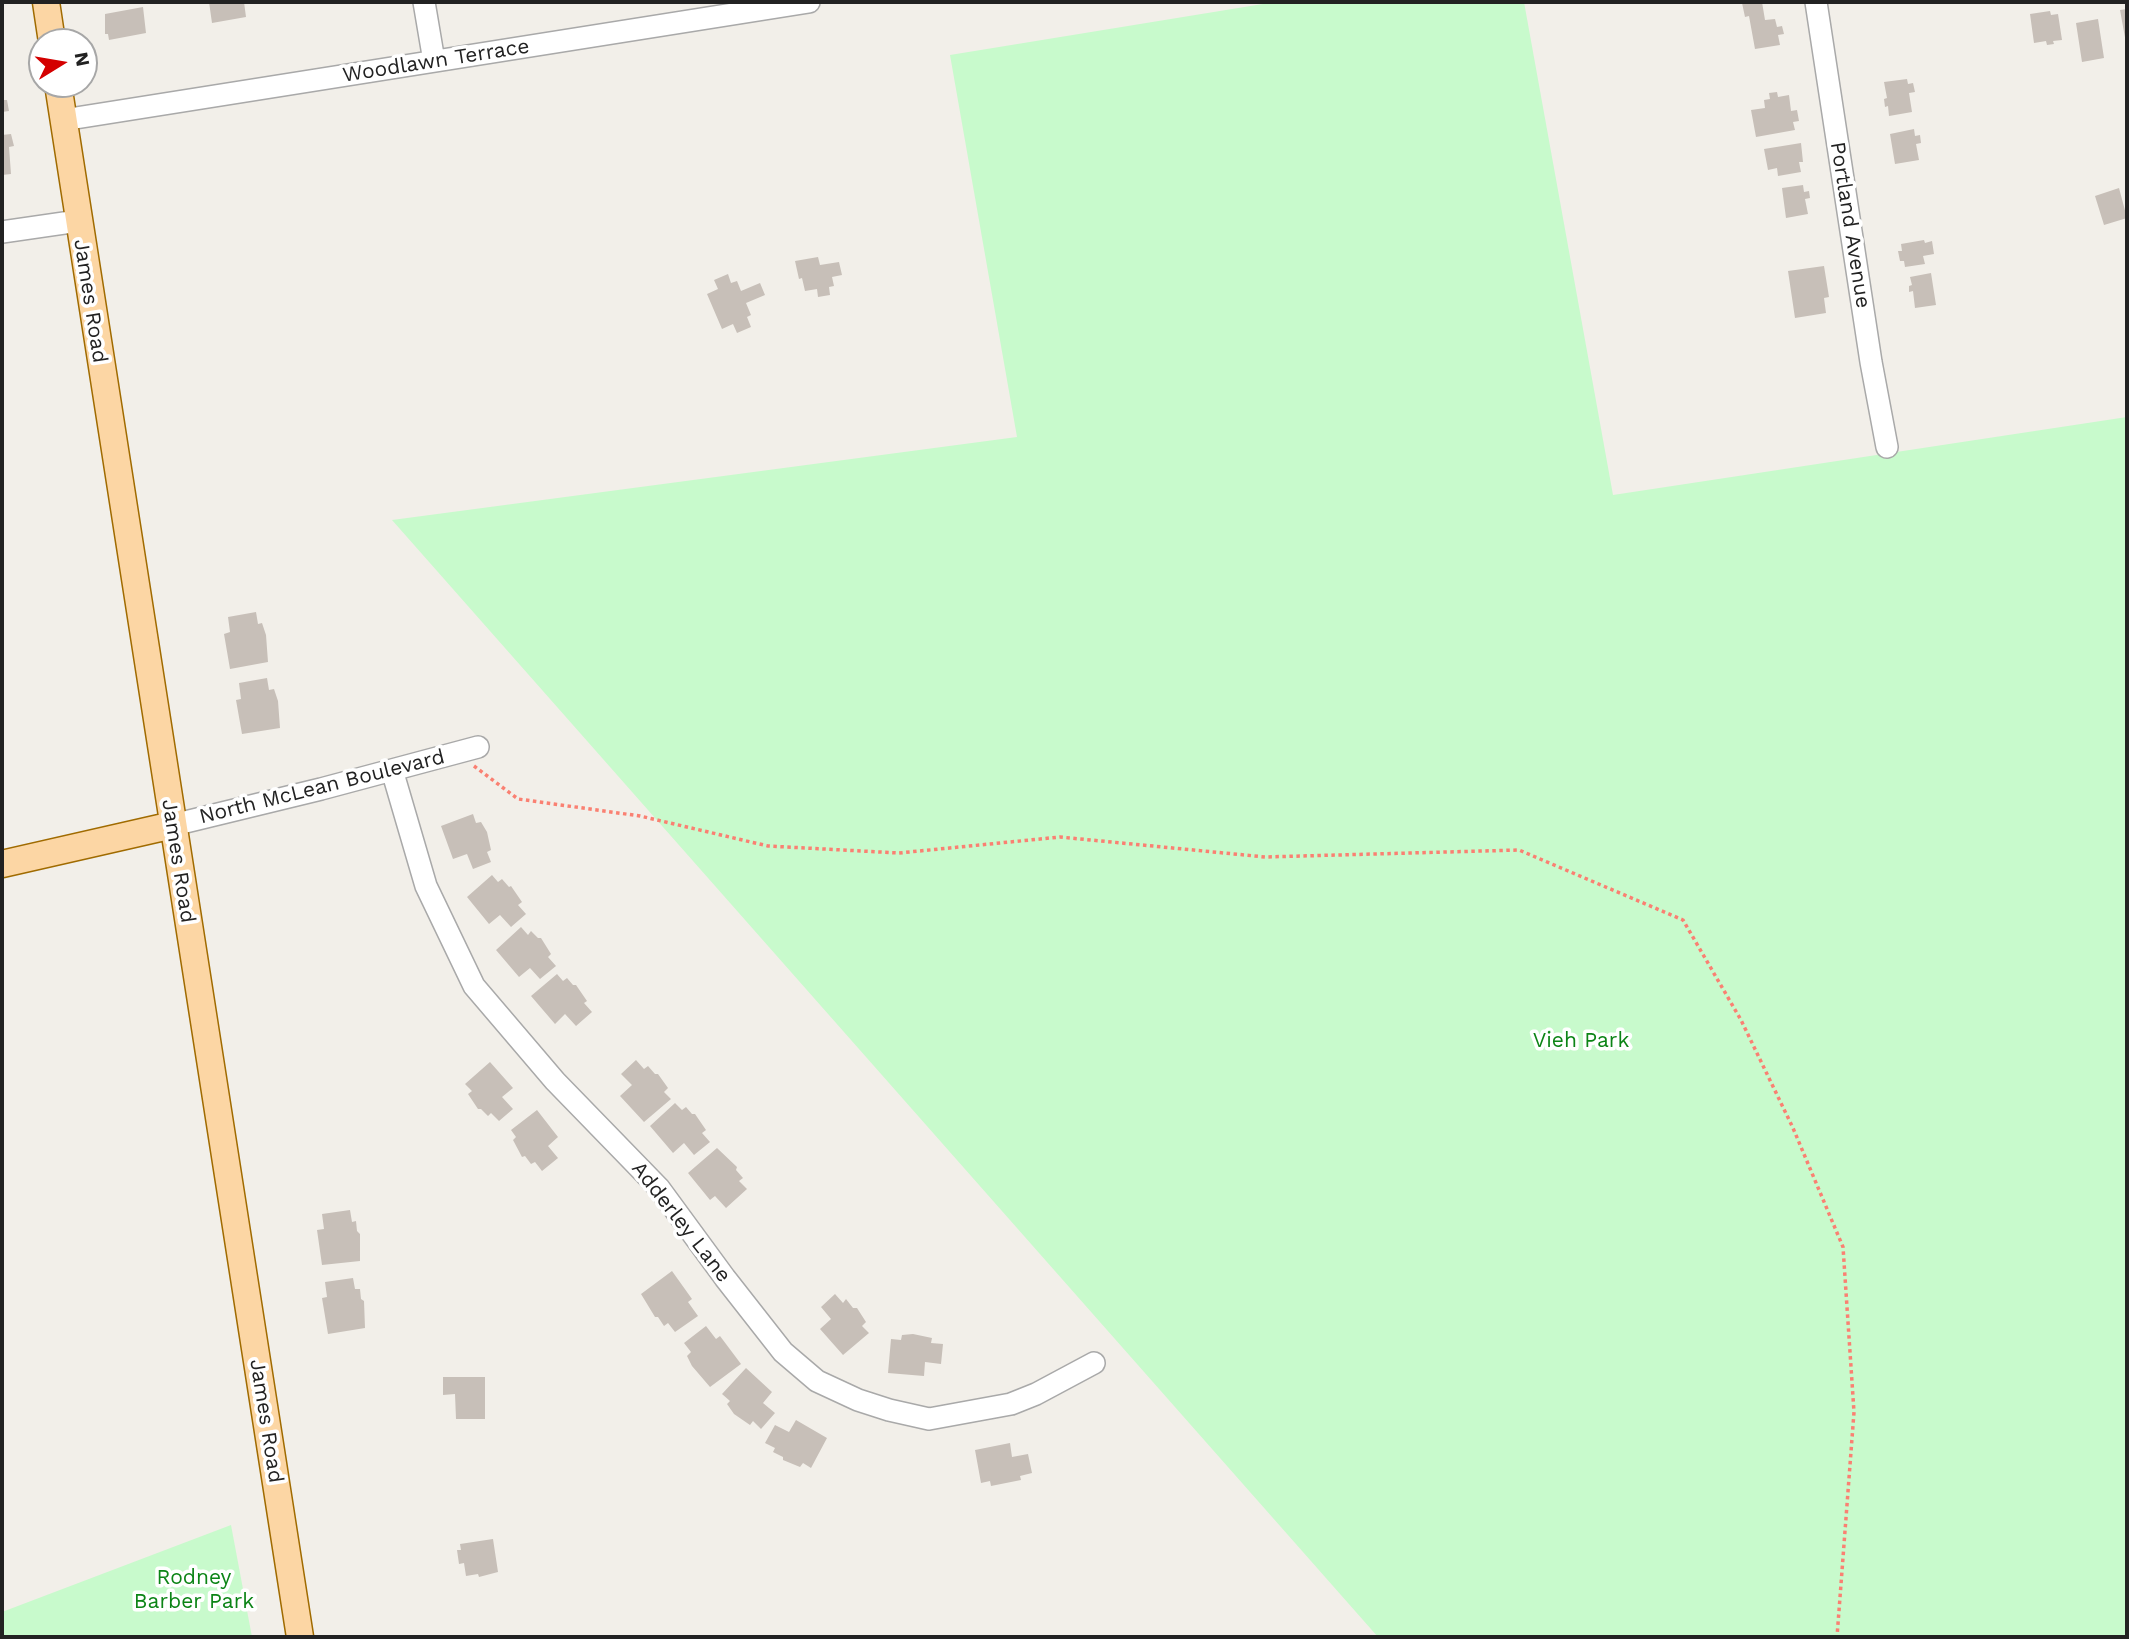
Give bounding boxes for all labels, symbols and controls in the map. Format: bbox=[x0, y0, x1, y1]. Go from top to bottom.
north arrow bbox=[28, 28, 98, 98]
street label: Woodlawn Terrace bbox=[341, 34, 531, 88]
text: N bbox=[70, 50, 95, 68]
street label: Portland Avenue bbox=[1824, 140, 1876, 310]
street label: James Road bbox=[68, 237, 112, 365]
street label: North McLean Boulevard bbox=[197, 744, 447, 830]
street label: James Road bbox=[156, 797, 200, 925]
park label: Vieh Park bbox=[1533, 1028, 1629, 1054]
street label: Adderley Lane bbox=[626, 1157, 736, 1287]
street label: James Road bbox=[244, 1357, 288, 1485]
park label: Rodney Barber Park bbox=[134, 1565, 254, 1615]

